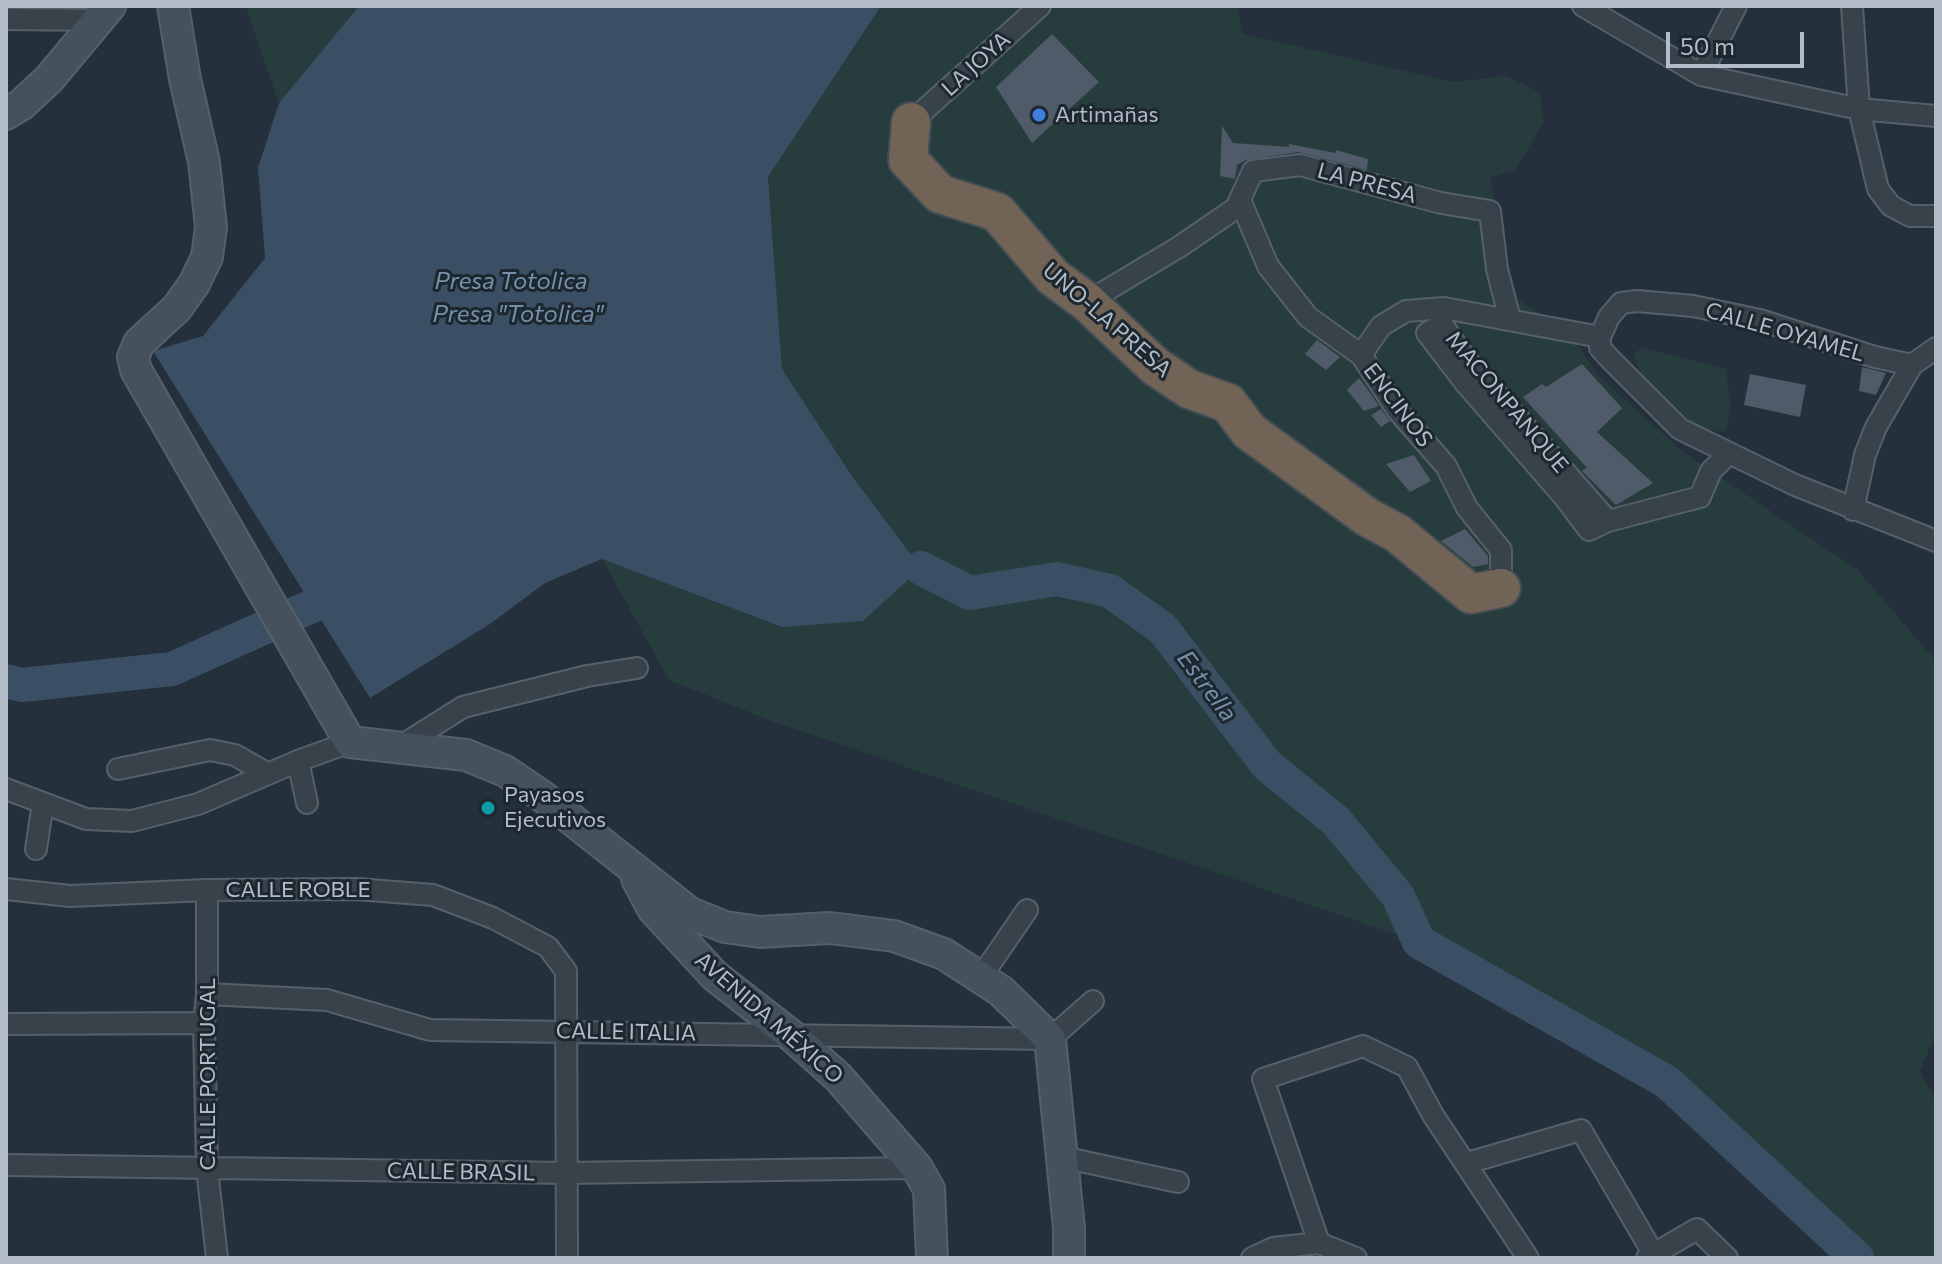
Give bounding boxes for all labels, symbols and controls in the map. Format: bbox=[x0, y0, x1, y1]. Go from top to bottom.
scale bar bbox=[1670, 16, 1808, 66]
street label: LA JOYA bbox=[936, 26, 1016, 102]
text: 50 m bbox=[1680, 31, 1735, 60]
place label: Artimañas bbox=[1055, 102, 1158, 128]
marker: Artimañas bbox=[1030, 106, 1048, 124]
street label: LA PRESA bbox=[1314, 157, 1420, 209]
street label: UNO-LA PRESA bbox=[1037, 257, 1177, 383]
water label: Presa Totolica bbox=[434, 267, 588, 295]
street label: CALLE OYAMEL bbox=[1702, 297, 1868, 367]
water label: Presa "Totolica" bbox=[433, 300, 603, 328]
street label: MACONPANQUE bbox=[1440, 326, 1574, 478]
street label: ENCINOS bbox=[1358, 358, 1438, 452]
water label: Estrella bbox=[1171, 645, 1243, 727]
place label: Payasos Ejecutivos bbox=[504, 782, 606, 834]
marker: Payasos Ejecutivos bbox=[479, 799, 497, 817]
street label: CALLE ROBLE bbox=[226, 877, 370, 903]
street label: AVENIDA MÉXICO bbox=[690, 946, 848, 1090]
street label: CALLE PORTUGAL bbox=[195, 978, 221, 1170]
street label: CALLE ITALIA bbox=[556, 1018, 696, 1046]
street label: CALLE BRASIL bbox=[387, 1158, 535, 1186]

